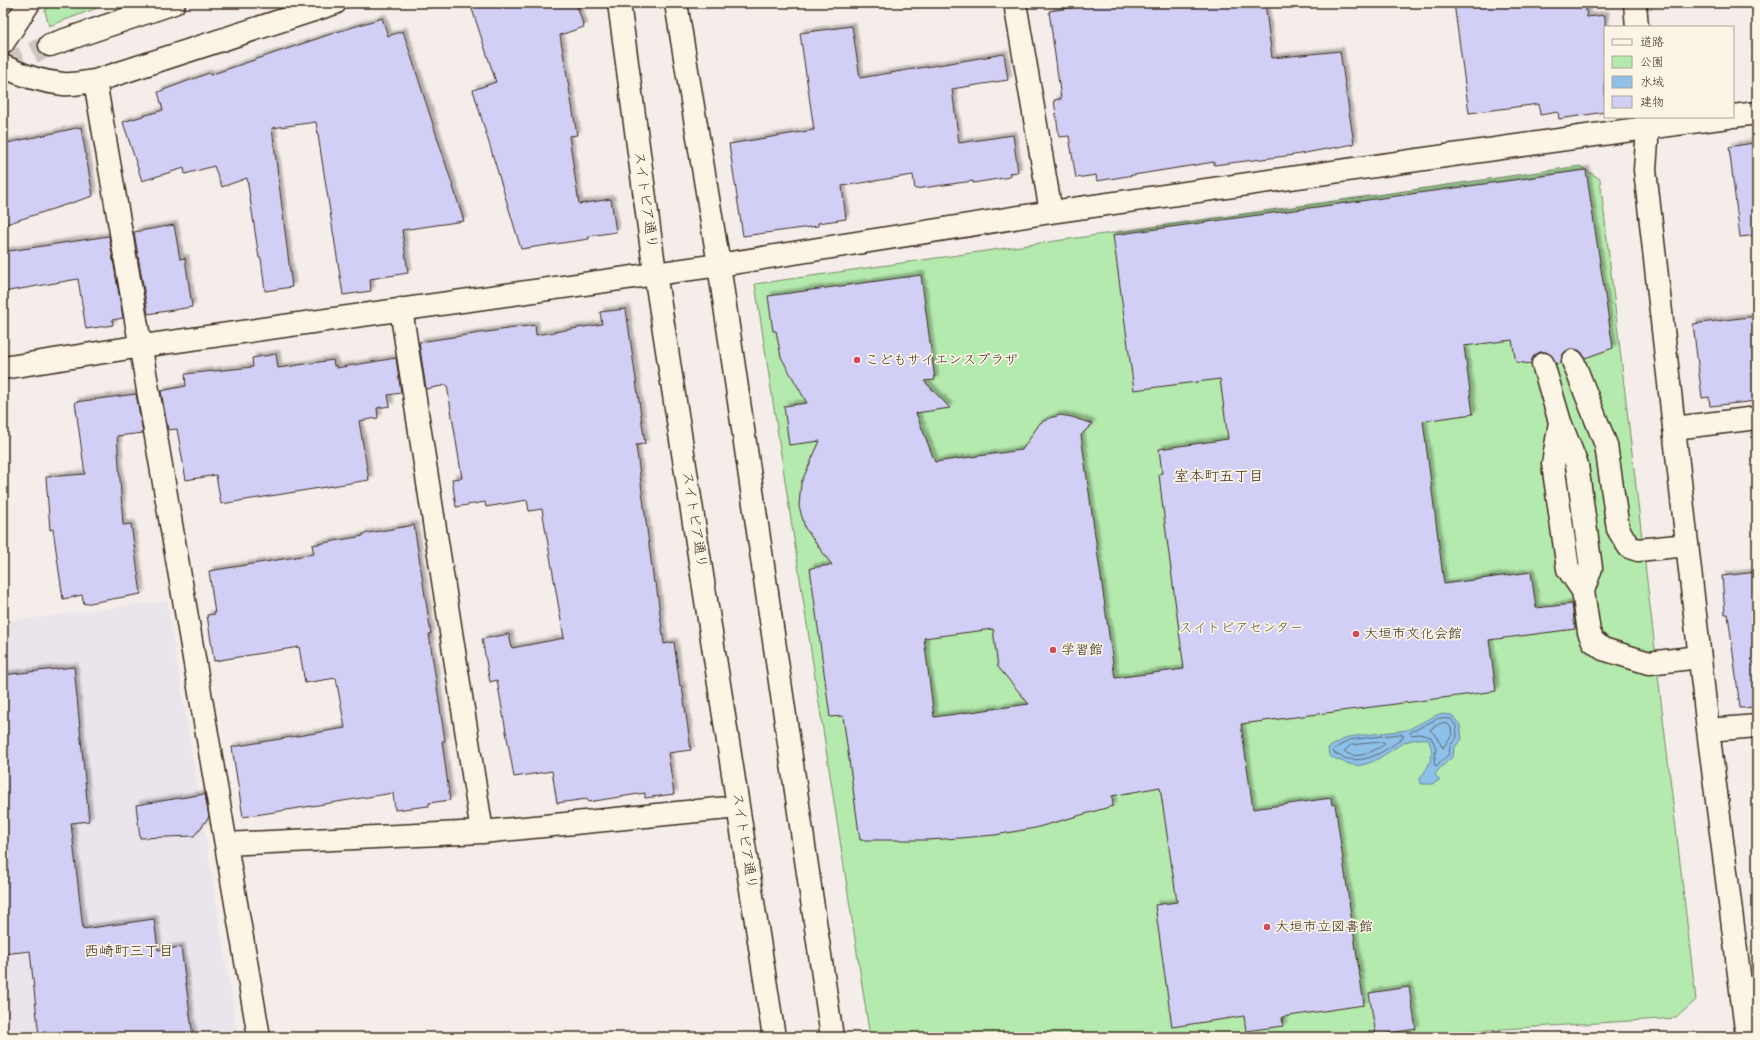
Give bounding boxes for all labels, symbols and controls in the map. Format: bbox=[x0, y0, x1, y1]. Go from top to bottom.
legend bbox=[1604, 26, 1734, 118]
text: 道路 bbox=[1640, 34, 1664, 52]
text: 公園 bbox=[1640, 54, 1664, 72]
text: 水域 bbox=[1640, 74, 1664, 92]
text: 建物 bbox=[1640, 94, 1664, 112]
street label: スイトピア通り bbox=[628, 150, 662, 250]
place label: こどもサイエンスプラザ bbox=[865, 350, 1018, 371]
marker: こどもサイエンスプラザ bbox=[852, 355, 862, 365]
district label: 室本町五丁目 bbox=[1174, 466, 1264, 488]
street label: スイトピア通り bbox=[676, 470, 712, 570]
park label: スイトピアセンター bbox=[1178, 618, 1304, 639]
place label: 大垣市文化会館 bbox=[1364, 624, 1462, 645]
marker: 大垣市文化会館 bbox=[1351, 629, 1361, 639]
place label: 学習館 bbox=[1061, 640, 1103, 661]
marker: 学習館 bbox=[1048, 645, 1058, 655]
street label: スイトピア通り bbox=[726, 791, 762, 891]
place label: 大垣市立図書館 bbox=[1275, 917, 1373, 938]
marker: 大垣市立図書館 bbox=[1262, 922, 1272, 932]
district label: 西崎町三丁目 bbox=[84, 941, 174, 963]

